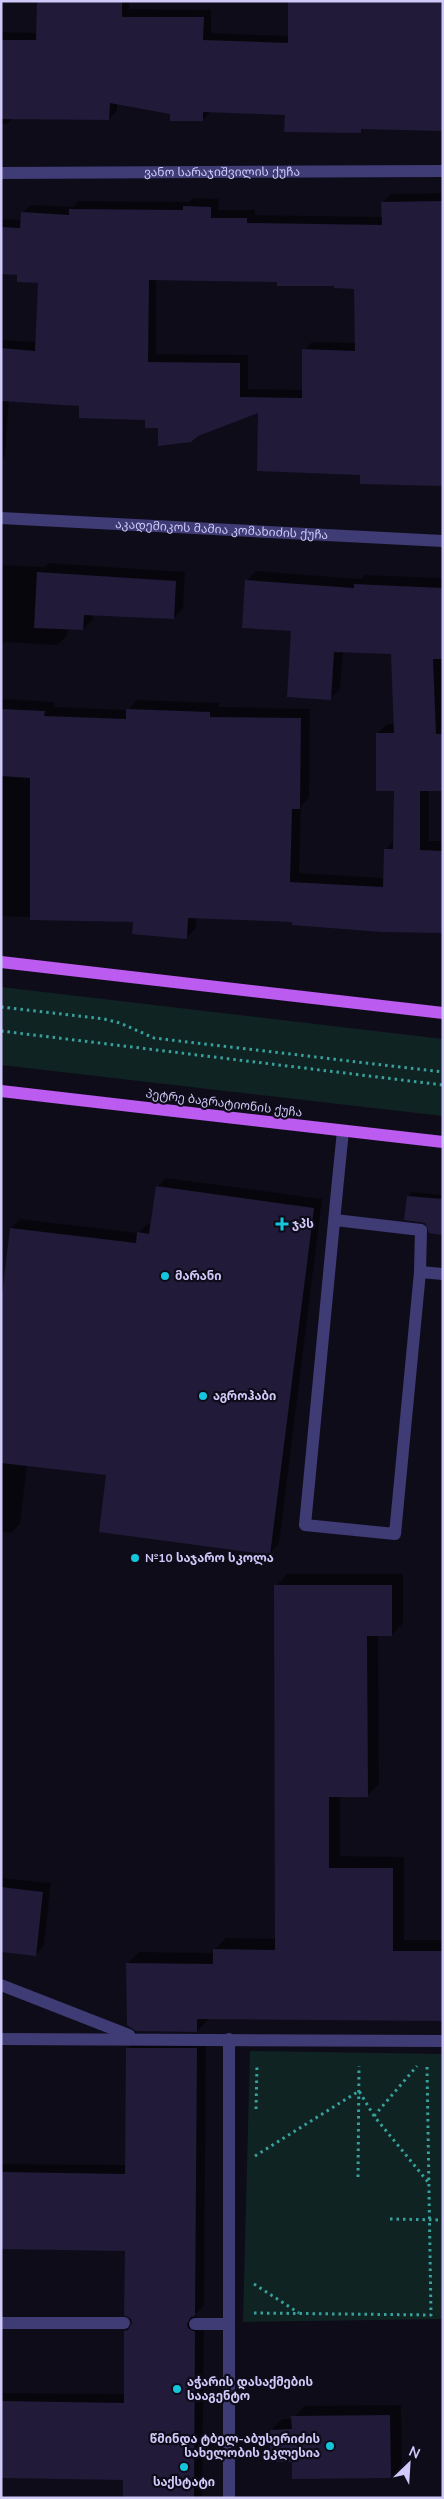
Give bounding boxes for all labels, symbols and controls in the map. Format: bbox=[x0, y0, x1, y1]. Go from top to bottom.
street label: ვანო სარაჯიშვილის ქუჩა bbox=[144, 164, 300, 180]
street label: აკადემიკოს მამია კომახიძის ქუჩა bbox=[115, 516, 329, 543]
street label: პეტრე ბაგრატიონის ქუჩა bbox=[145, 1085, 303, 1121]
place label: ჯპს bbox=[292, 1216, 314, 1232]
marker: ჯპს bbox=[276, 1218, 288, 1230]
place label: მარანი bbox=[175, 1268, 222, 1284]
marker: მარანი bbox=[159, 1270, 171, 1282]
place label: აგროჰაბი bbox=[213, 1388, 276, 1404]
marker: აგროჰაბი bbox=[197, 1390, 209, 1402]
place label: №10 საჯარო სკოლა bbox=[145, 1550, 274, 1566]
marker: №10 საჯარო სკოლა bbox=[129, 1552, 141, 1564]
place label: აჭარის დასაქმების სააგენტო bbox=[187, 2374, 313, 2404]
marker: აჭარის დასაქმების სააგენტო bbox=[171, 2383, 183, 2395]
place label: წმინდა ტბელ-აბუსერიძის სახელობის ეკლესია bbox=[150, 2431, 320, 2461]
north arrow bbox=[384, 2439, 434, 2489]
marker: წმინდა ტბელ-აბუსერიძის სახელობის ეკლესია bbox=[324, 2440, 336, 2452]
text: N bbox=[406, 2442, 423, 2463]
marker: საქსტატი bbox=[178, 2461, 190, 2473]
place label: საქსტატი bbox=[153, 2474, 215, 2490]

